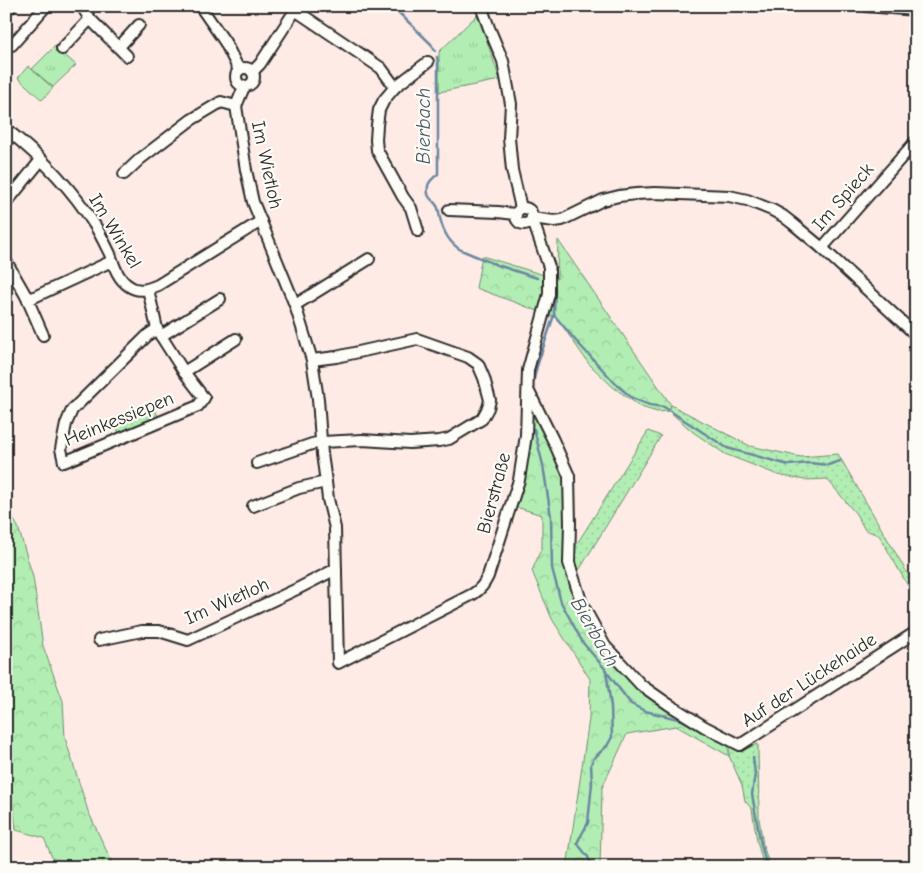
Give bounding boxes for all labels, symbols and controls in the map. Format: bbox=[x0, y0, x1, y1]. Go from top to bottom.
water label: Bierbach bbox=[412, 88, 435, 164]
street label: Im Wietloh bbox=[247, 119, 287, 211]
street label: Im Spieck bbox=[808, 158, 879, 235]
street label: Im Winkel bbox=[84, 190, 146, 272]
street label: Heinkessiepen bbox=[61, 387, 177, 451]
street label: Bierstraße bbox=[473, 450, 515, 536]
street label: Im Wietloh bbox=[182, 573, 272, 629]
water label: Bierbach bbox=[566, 593, 624, 671]
street label: Auf der Lückehaide bbox=[738, 628, 880, 732]

